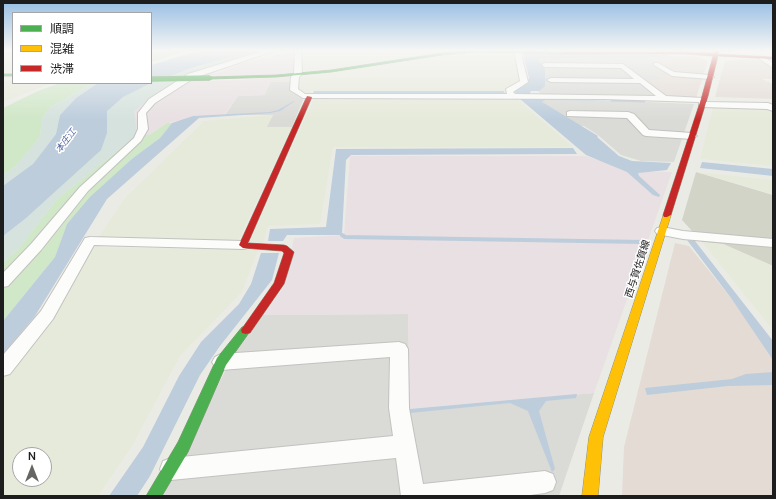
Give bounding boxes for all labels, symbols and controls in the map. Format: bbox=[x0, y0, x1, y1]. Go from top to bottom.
legend bbox=[12, 12, 152, 84]
text: 順調 bbox=[50, 20, 74, 37]
text: 混雑 bbox=[50, 40, 74, 57]
text: 渋滞 bbox=[50, 60, 74, 77]
water label: 本庄江 bbox=[54, 127, 78, 155]
street label: 西与賀佐賀線 bbox=[623, 239, 653, 299]
north arrow bbox=[12, 447, 52, 487]
text: N bbox=[28, 448, 36, 463]

